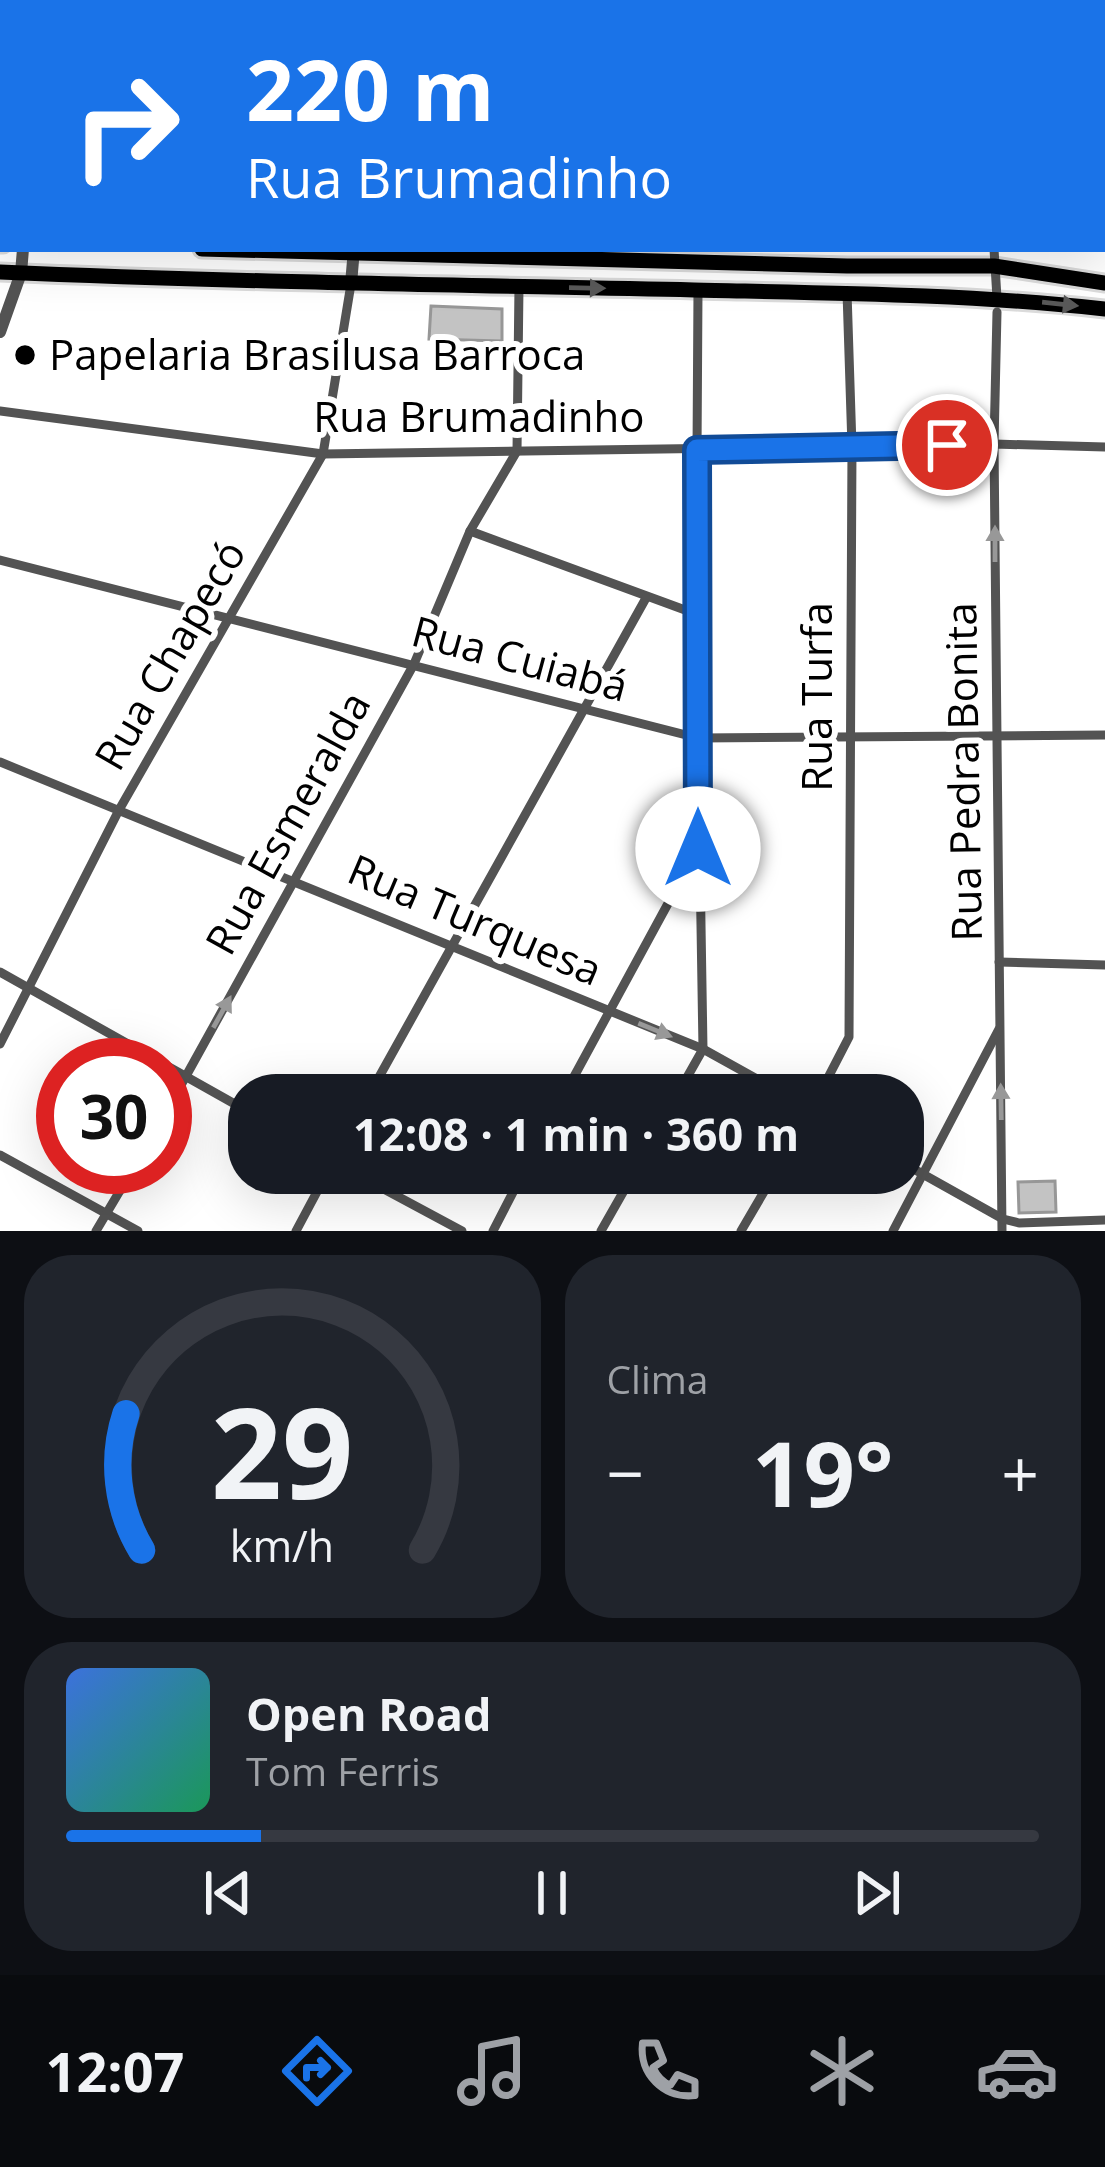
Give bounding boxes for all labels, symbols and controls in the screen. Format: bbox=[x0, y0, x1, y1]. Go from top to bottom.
text: 220 m bbox=[246, 31, 494, 146]
icon: right bbox=[48, 48, 204, 204]
text: Rua Brumadinho bbox=[246, 140, 672, 214]
one-way arrow bbox=[569, 278, 607, 297]
one-way arrow bbox=[1042, 295, 1079, 314]
place label: Papelaria Brasilusa Barroca bbox=[49, 325, 585, 382]
marker: Papelaria Brasilusa Barroca bbox=[12, 342, 38, 368]
street label: Rua Brumadinho bbox=[313, 387, 645, 444]
pin bbox=[896, 394, 998, 496]
icon: arrive bbox=[914, 412, 980, 478]
one-way arrow bbox=[985, 524, 1005, 562]
street label: Rua Chapecó bbox=[80, 529, 257, 779]
street label: Rua Cuiabá bbox=[406, 601, 635, 714]
street label: Rua Turfa bbox=[787, 602, 844, 792]
street label: Rua Pedra Bonita bbox=[931, 602, 994, 942]
street label: Rua Esmeralda bbox=[191, 681, 382, 964]
position arrow bbox=[635, 786, 761, 912]
street label: Rua Turquesa bbox=[340, 840, 611, 998]
one-way arrow bbox=[211, 994, 232, 1029]
one-way arrow bbox=[637, 1021, 673, 1040]
speed limit sign: 30 bbox=[36, 1038, 192, 1194]
one-way arrow bbox=[991, 1082, 1011, 1120]
text: 12:08 · 1 min · 360 m bbox=[353, 1103, 799, 1164]
text: Clima bbox=[607, 1352, 709, 1405]
text: 29 bbox=[211, 1366, 354, 1536]
text: 19° bbox=[752, 1411, 893, 1533]
text: − bbox=[607, 1427, 644, 1517]
text: + bbox=[1001, 1427, 1039, 1517]
text: km/h bbox=[230, 1515, 334, 1574]
text: Open Road bbox=[246, 1683, 491, 1744]
text: Tom Ferris bbox=[246, 1744, 440, 1797]
icon: previous bbox=[195, 1860, 261, 1926]
icon: pause bbox=[519, 1860, 585, 1926]
icon: next bbox=[844, 1860, 910, 1926]
icon: directions bbox=[275, 2029, 359, 2113]
icon: music bbox=[450, 2029, 534, 2113]
icon: phone bbox=[625, 2029, 709, 2113]
icon: climate bbox=[800, 2029, 884, 2113]
icon: car bbox=[975, 2029, 1059, 2113]
text: 12:07 bbox=[46, 2034, 184, 2108]

